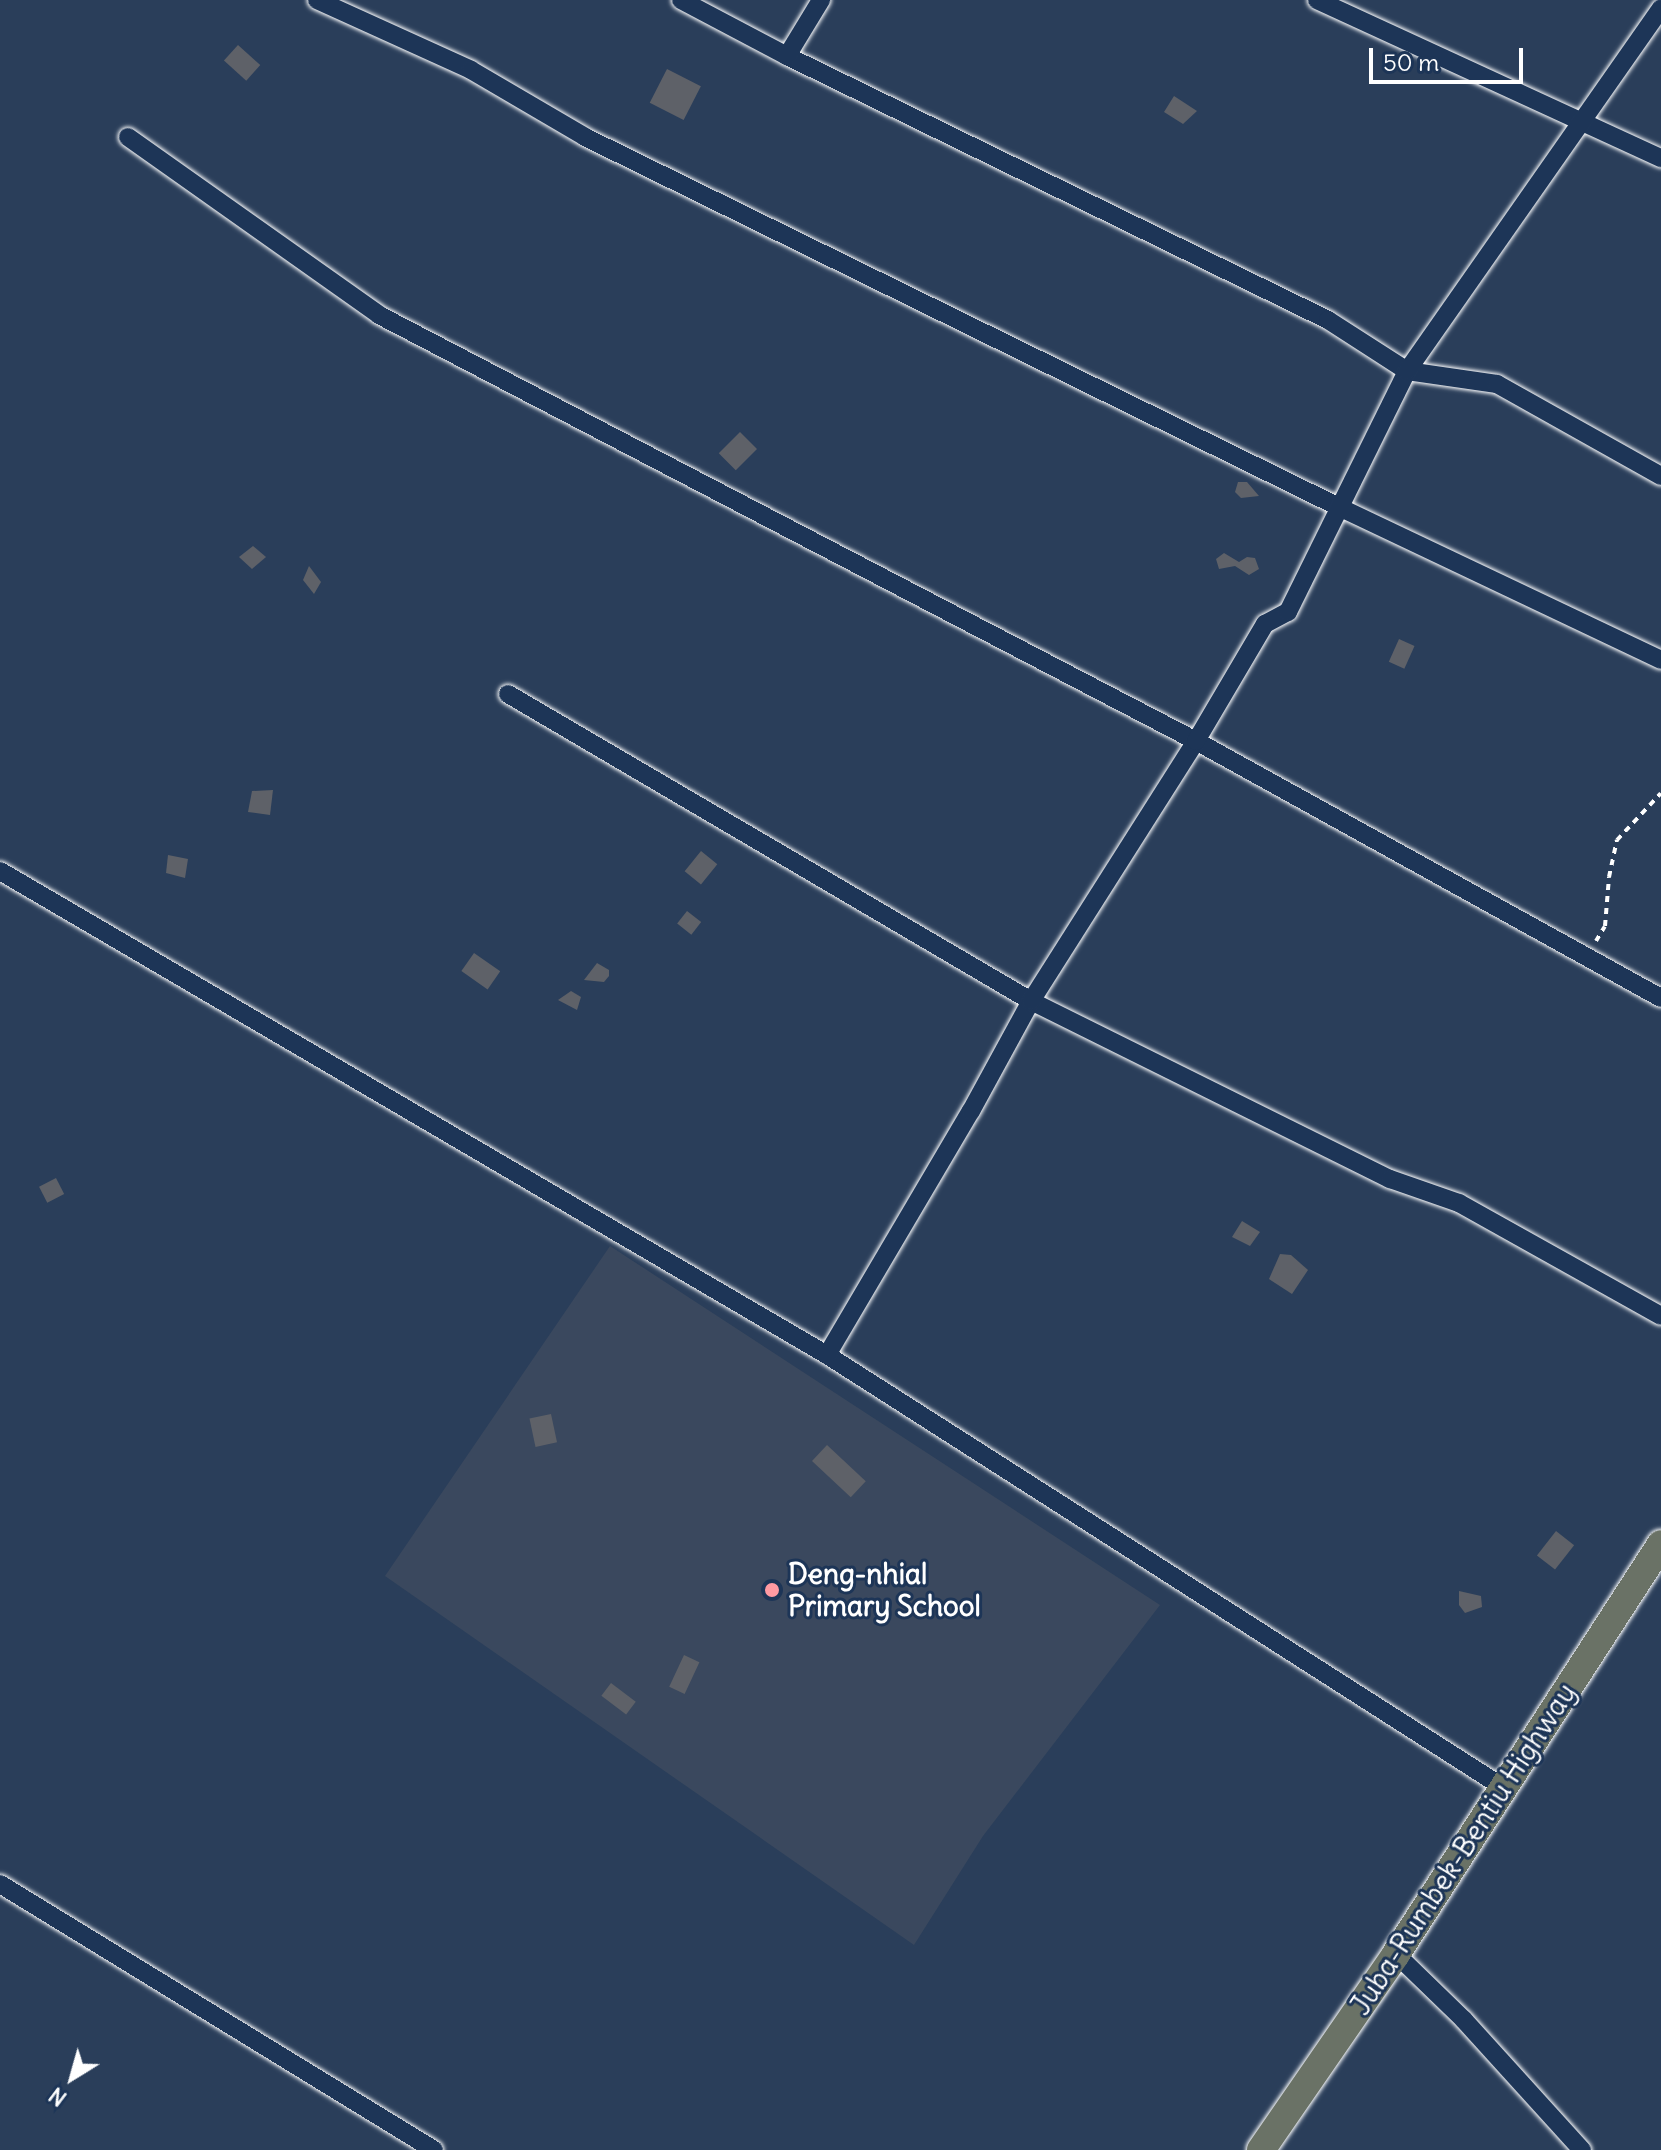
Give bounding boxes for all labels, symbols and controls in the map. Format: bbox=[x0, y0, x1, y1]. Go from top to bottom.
scale bar bbox=[1373, 32, 1527, 82]
text: 50 m bbox=[1383, 47, 1439, 77]
place label: Deng-nhial Primary School bbox=[788, 1557, 981, 1623]
marker: Deng-nhial Primary School bbox=[763, 1581, 781, 1599]
street label: Juba-Rumbek-Bentiu Highway bbox=[1343, 1677, 1583, 2021]
north arrow bbox=[32, 2038, 112, 2118]
text: N bbox=[43, 2081, 72, 2113]

